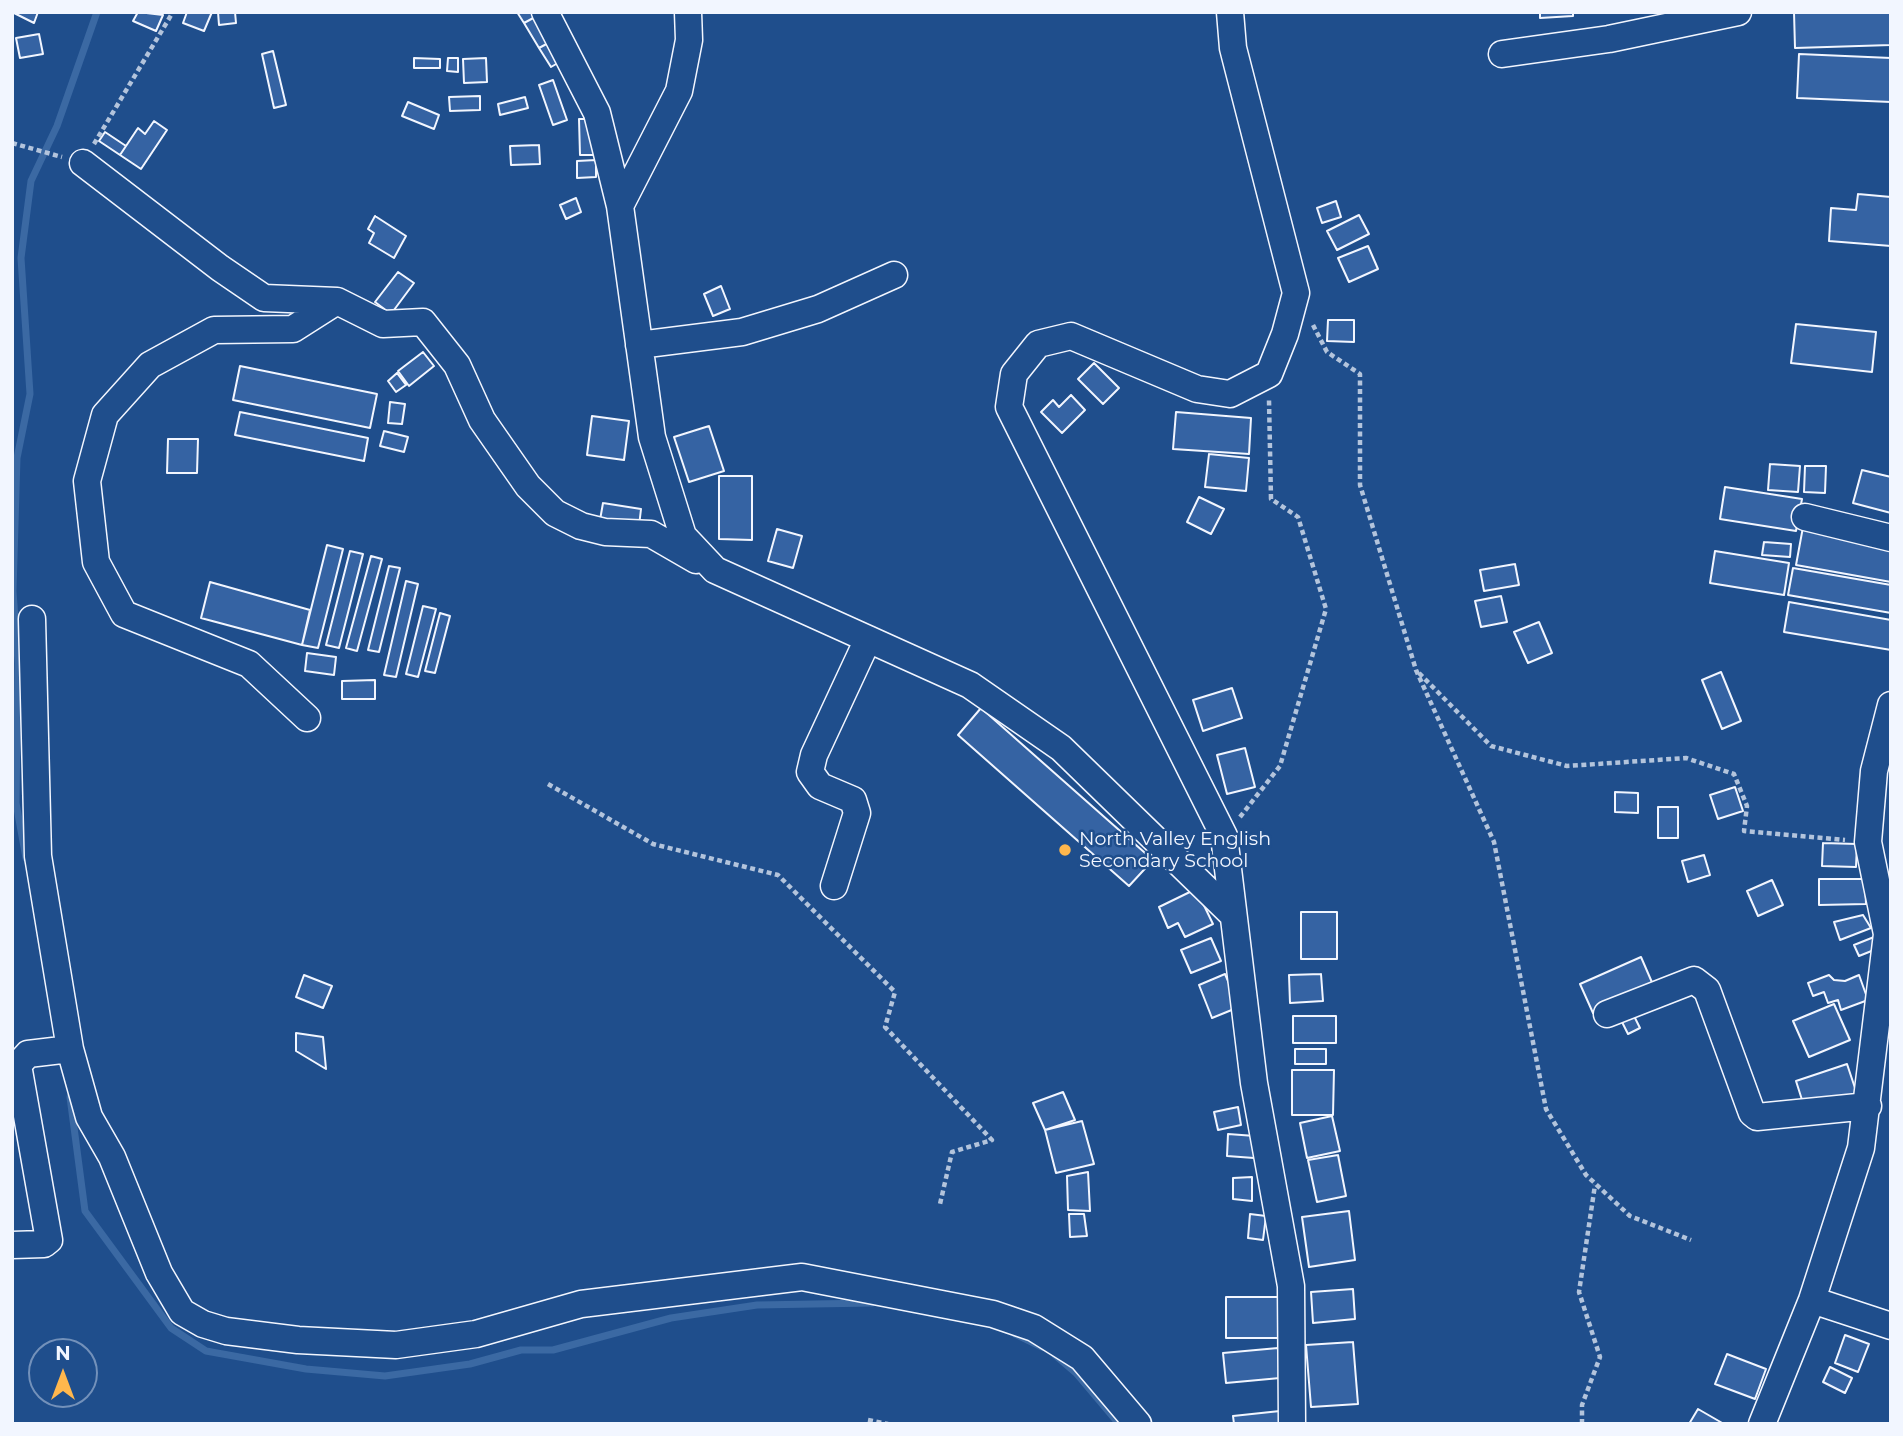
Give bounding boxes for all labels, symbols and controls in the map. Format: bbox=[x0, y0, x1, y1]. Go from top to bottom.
place label: North Valley English Secondary School bbox=[1079, 828, 1271, 872]
marker: North Valley English Secondary School bbox=[1057, 842, 1073, 858]
north arrow bbox=[28, 1338, 98, 1408]
text: N bbox=[55, 1342, 71, 1365]

